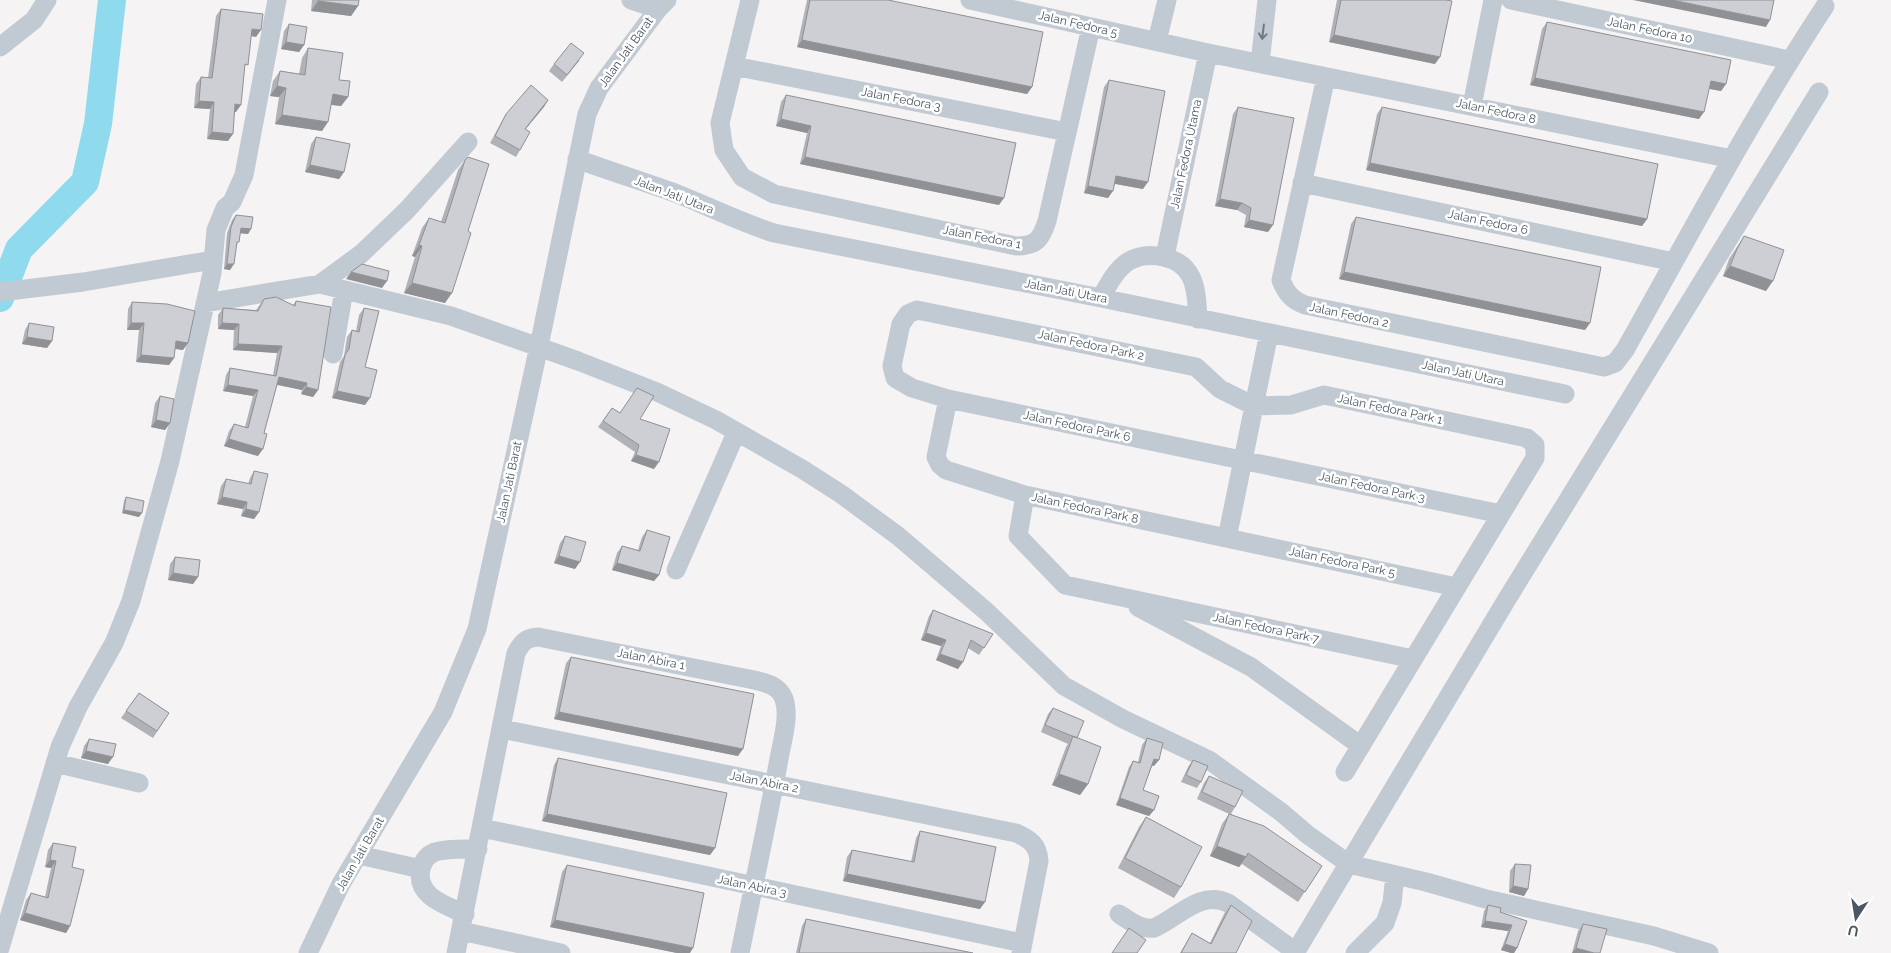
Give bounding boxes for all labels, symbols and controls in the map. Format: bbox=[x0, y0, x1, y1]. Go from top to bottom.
street label: Jalan Fedora 5 bbox=[1037, 8, 1119, 40]
street label: Jalan Jati Barat bbox=[596, 14, 656, 90]
street label: Jalan Fedora 10 bbox=[1606, 14, 1694, 46]
one-way arrow bbox=[1258, 23, 1268, 39]
street label: Jalan Fedora 3 bbox=[860, 84, 942, 114]
street label: Jalan Fedora 8 bbox=[1455, 96, 1537, 126]
street label: Jalan Fedora Utama bbox=[1168, 98, 1204, 210]
street label: Jalan Jati Utara bbox=[632, 173, 716, 217]
street label: Jalan Fedora 6 bbox=[1447, 207, 1529, 237]
street label: Jalan Fedora 1 bbox=[942, 223, 1022, 251]
street label: Jalan Jati Utara bbox=[1023, 276, 1109, 306]
street label: Jalan Fedora 2 bbox=[1308, 300, 1390, 330]
street label: Jalan Fedora Park 2 bbox=[1037, 327, 1145, 363]
street label: Jalan Jati Utara bbox=[1421, 357, 1505, 389]
street label: Jalan Fedora Park 1 bbox=[1336, 391, 1444, 427]
street label: Jalan Fedora Park 6 bbox=[1022, 408, 1132, 444]
street label: Jalan Jati Barat bbox=[494, 440, 524, 524]
street label: Jalan Fedora Park 3 bbox=[1318, 469, 1426, 505]
street label: Jalan Fedora Park 8 bbox=[1030, 490, 1140, 526]
street label: Jalan Fedora Park 5 bbox=[1288, 544, 1397, 580]
street label: Jalan Fedora Park 7 bbox=[1212, 610, 1321, 646]
street label: Jalan Abira 1 bbox=[616, 646, 686, 672]
street label: Jalan Abira 2 bbox=[728, 768, 800, 796]
street label: Jalan Jati Barat bbox=[333, 815, 387, 893]
street label: Jalan Abira 3 bbox=[716, 872, 788, 900]
north arrow bbox=[1831, 893, 1881, 943]
text: U bbox=[1846, 922, 1860, 940]

